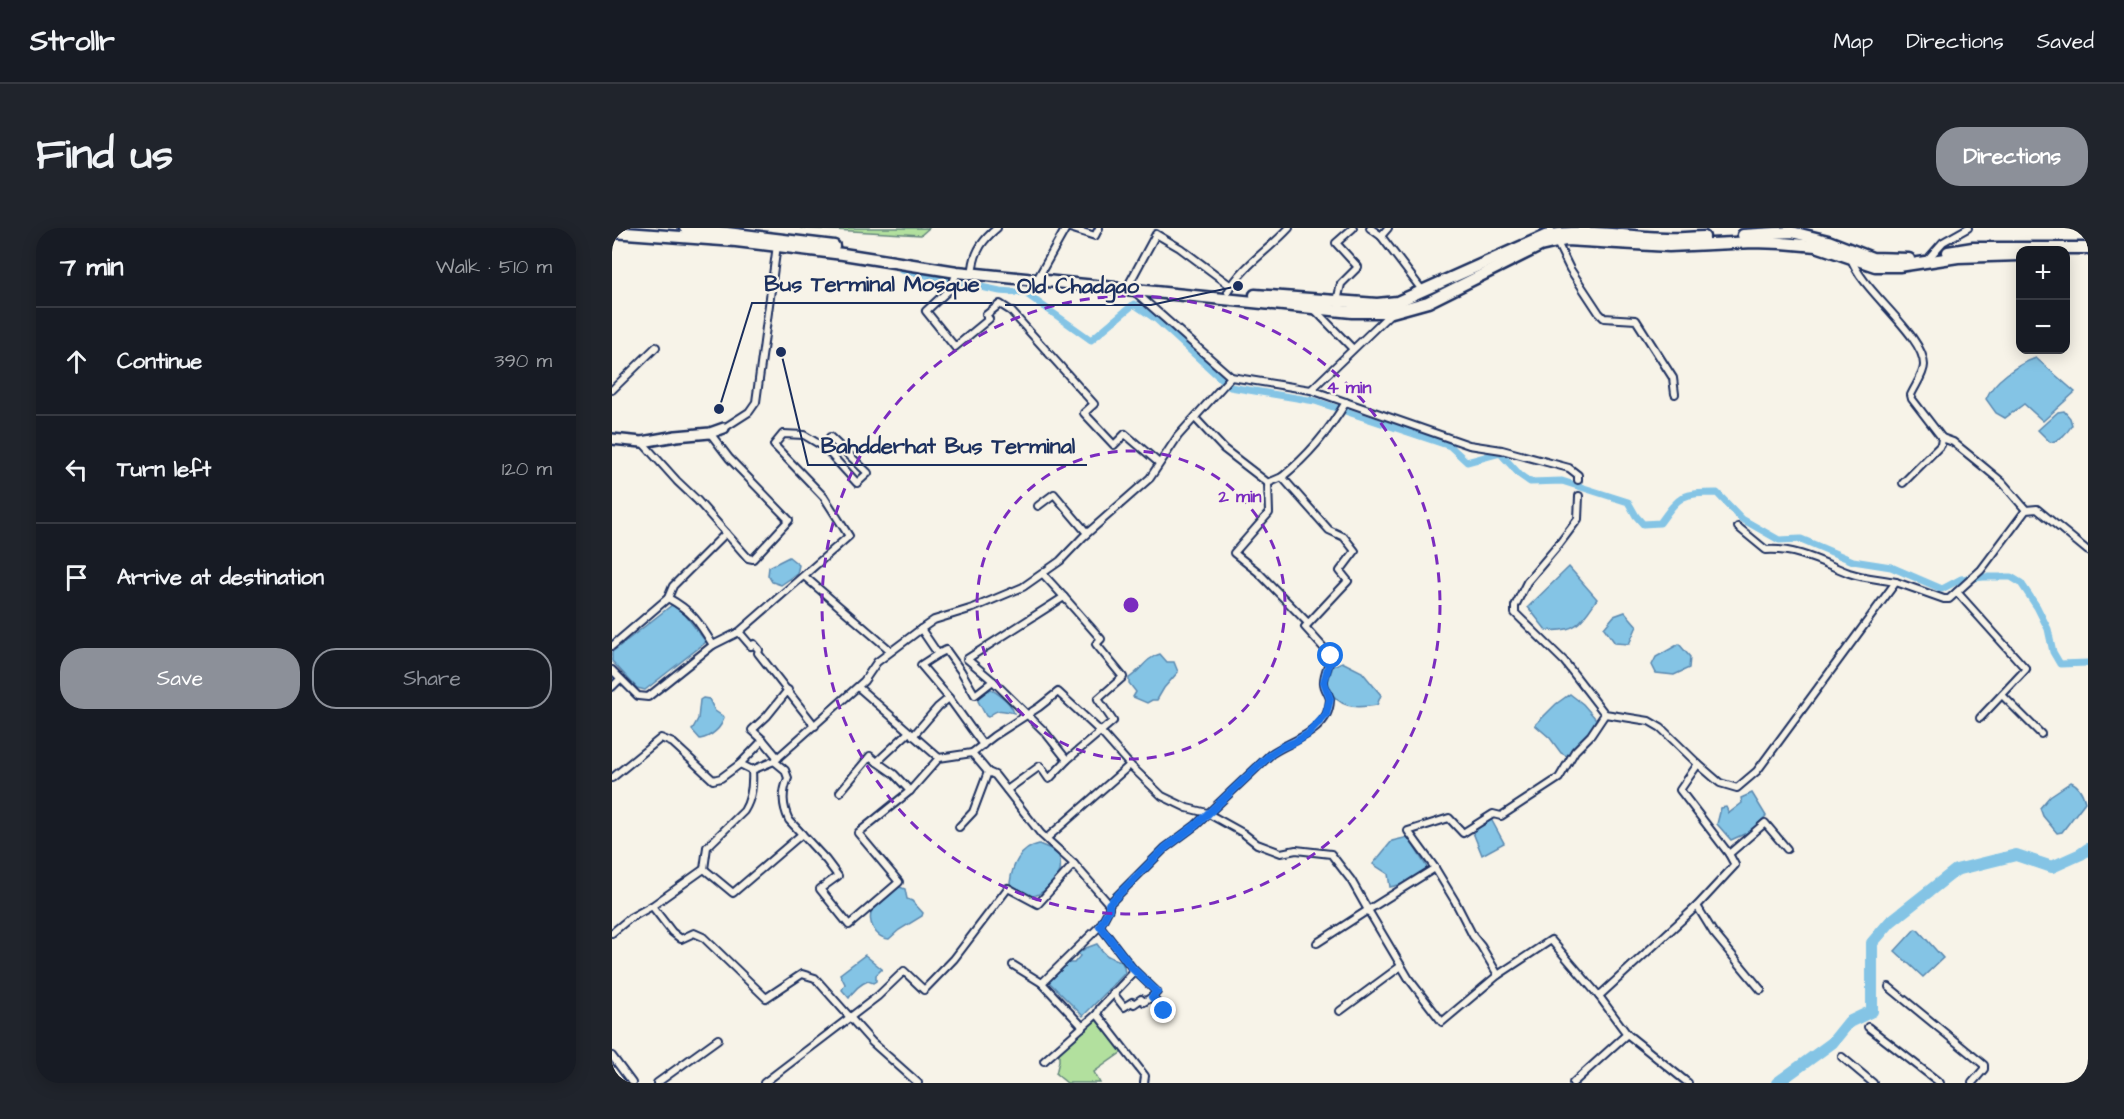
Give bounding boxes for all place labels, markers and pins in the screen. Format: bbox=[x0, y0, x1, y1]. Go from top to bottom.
callout: Bus Terminal Mosque bbox=[752, 263, 992, 303]
callout: Old Chadgao bbox=[1005, 265, 1151, 305]
callout: Bahdderhat Bus Terminal bbox=[808, 425, 1087, 465]
centre of rings bbox=[1121, 595, 1141, 615]

